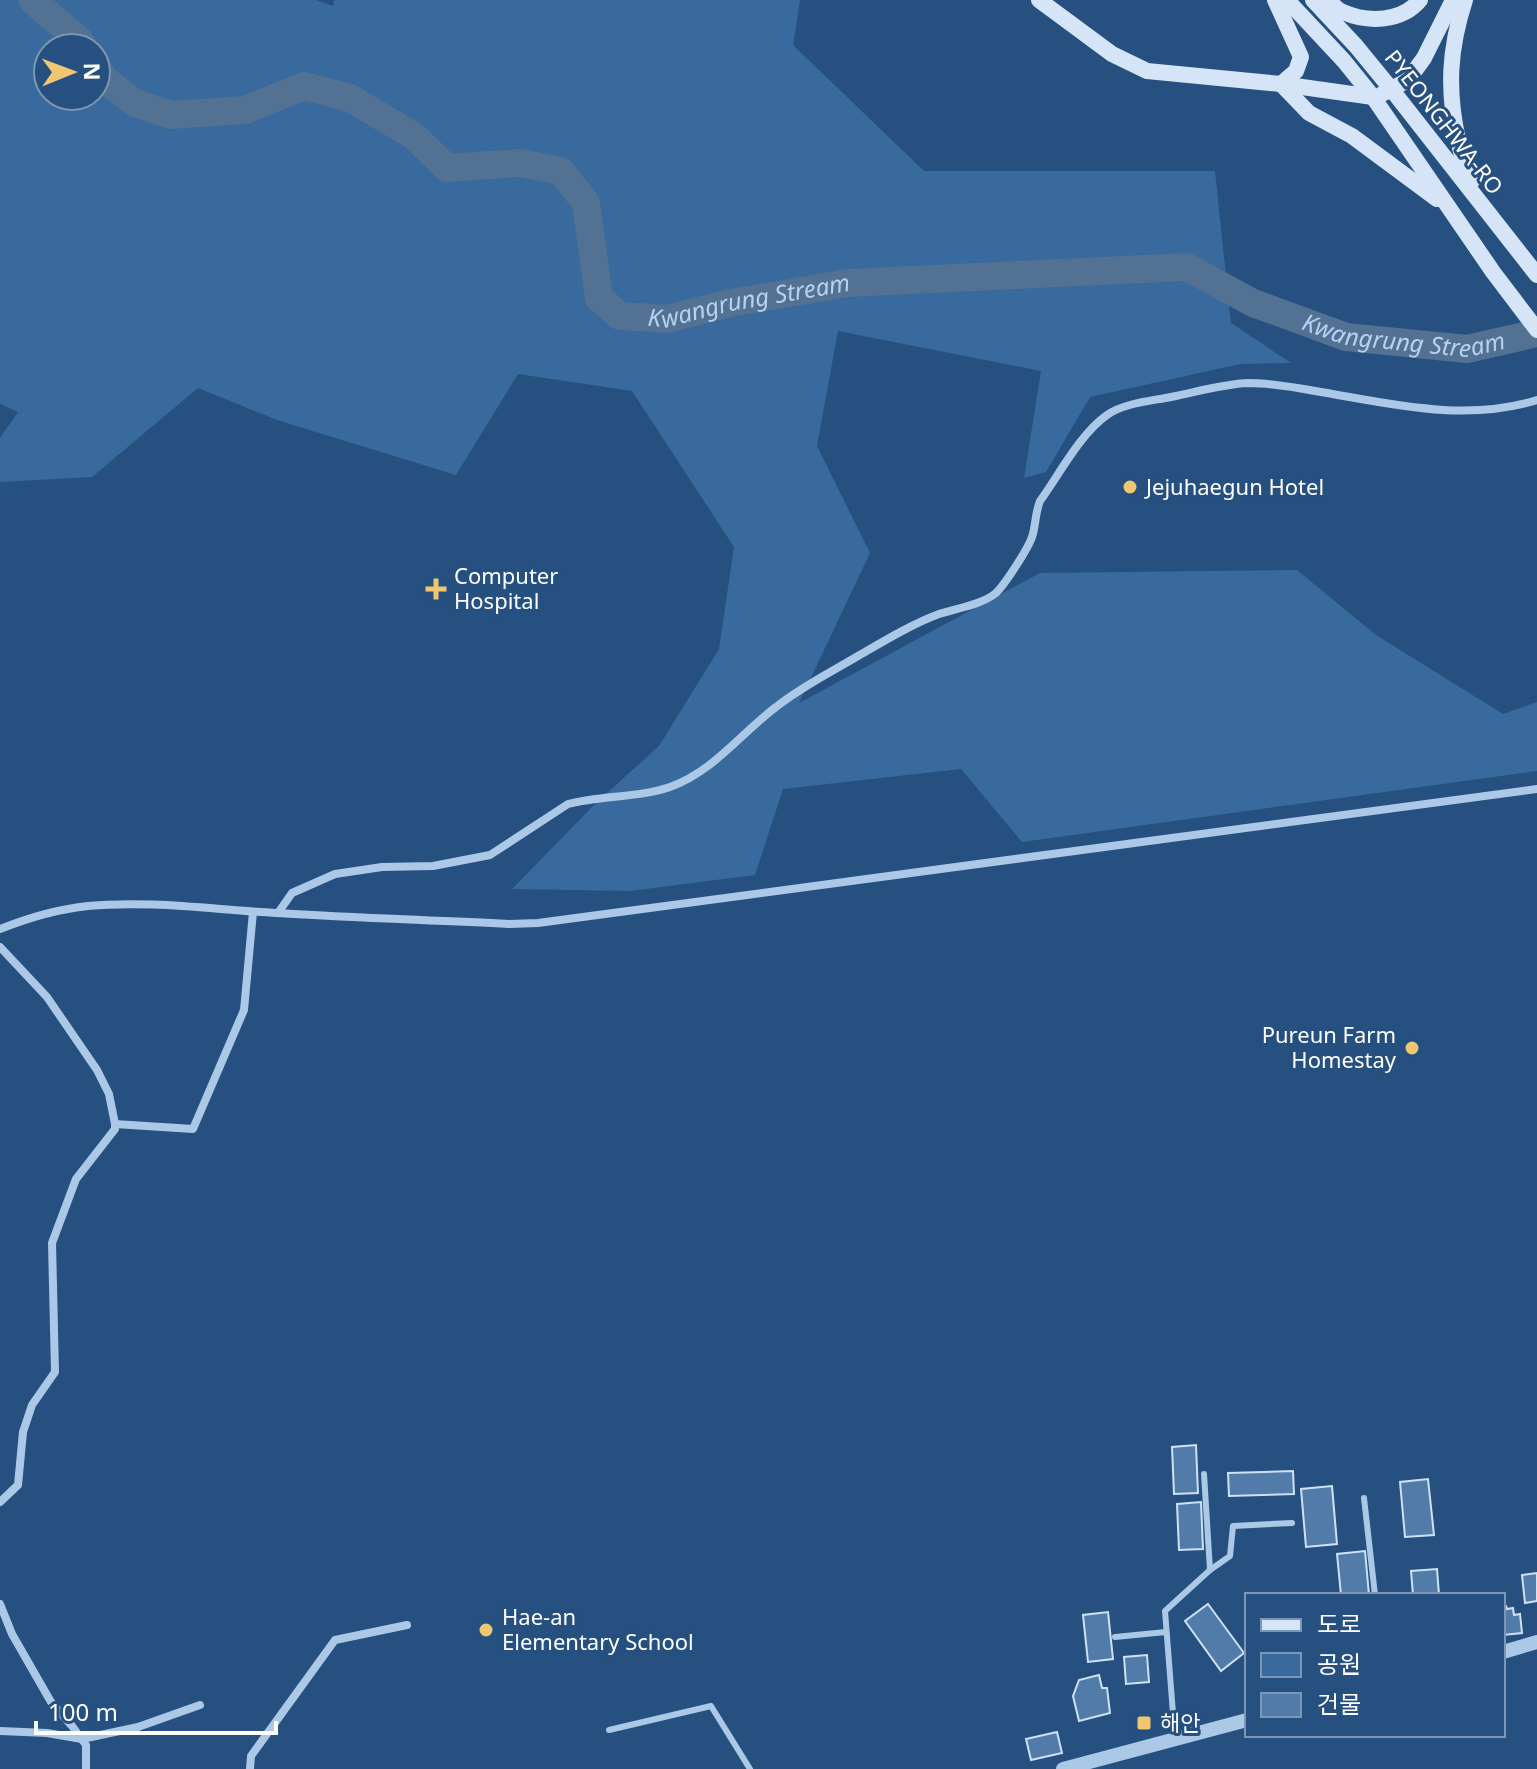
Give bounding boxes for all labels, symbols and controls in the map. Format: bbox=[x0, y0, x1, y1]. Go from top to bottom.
north arrow bbox=[32, 32, 112, 112]
street label: PYEONGHWA-RO bbox=[1379, 43, 1511, 200]
text: N bbox=[78, 62, 108, 81]
water label: Kwangrung Stream bbox=[647, 265, 852, 335]
water label: Kwangrung Stream bbox=[1298, 304, 1508, 364]
place label: Jejuhaegun Hotel bbox=[1144, 471, 1324, 501]
marker: Jejuhaegun Hotel bbox=[1121, 478, 1139, 496]
place label: Computer Hospital bbox=[454, 560, 558, 615]
marker: Computer Hospital bbox=[425, 578, 447, 600]
place label: Pureun Farm Homestay bbox=[1262, 1019, 1397, 1074]
marker: Pureun Farm Homestay bbox=[1403, 1039, 1421, 1057]
legend bbox=[1245, 1593, 1505, 1737]
place label: Hae-an Elementary School bbox=[502, 1601, 694, 1656]
text: 도로 bbox=[1317, 1607, 1361, 1640]
marker: Hae-an Elementary School bbox=[477, 1621, 495, 1639]
text: 공원 bbox=[1317, 1647, 1361, 1680]
scale bar bbox=[36, 1685, 276, 1735]
text: 건물 bbox=[1317, 1687, 1361, 1720]
text: 100 m bbox=[48, 1695, 118, 1728]
place label: 해안 bbox=[1160, 1707, 1200, 1737]
marker: 해안 bbox=[1135, 1714, 1153, 1732]

